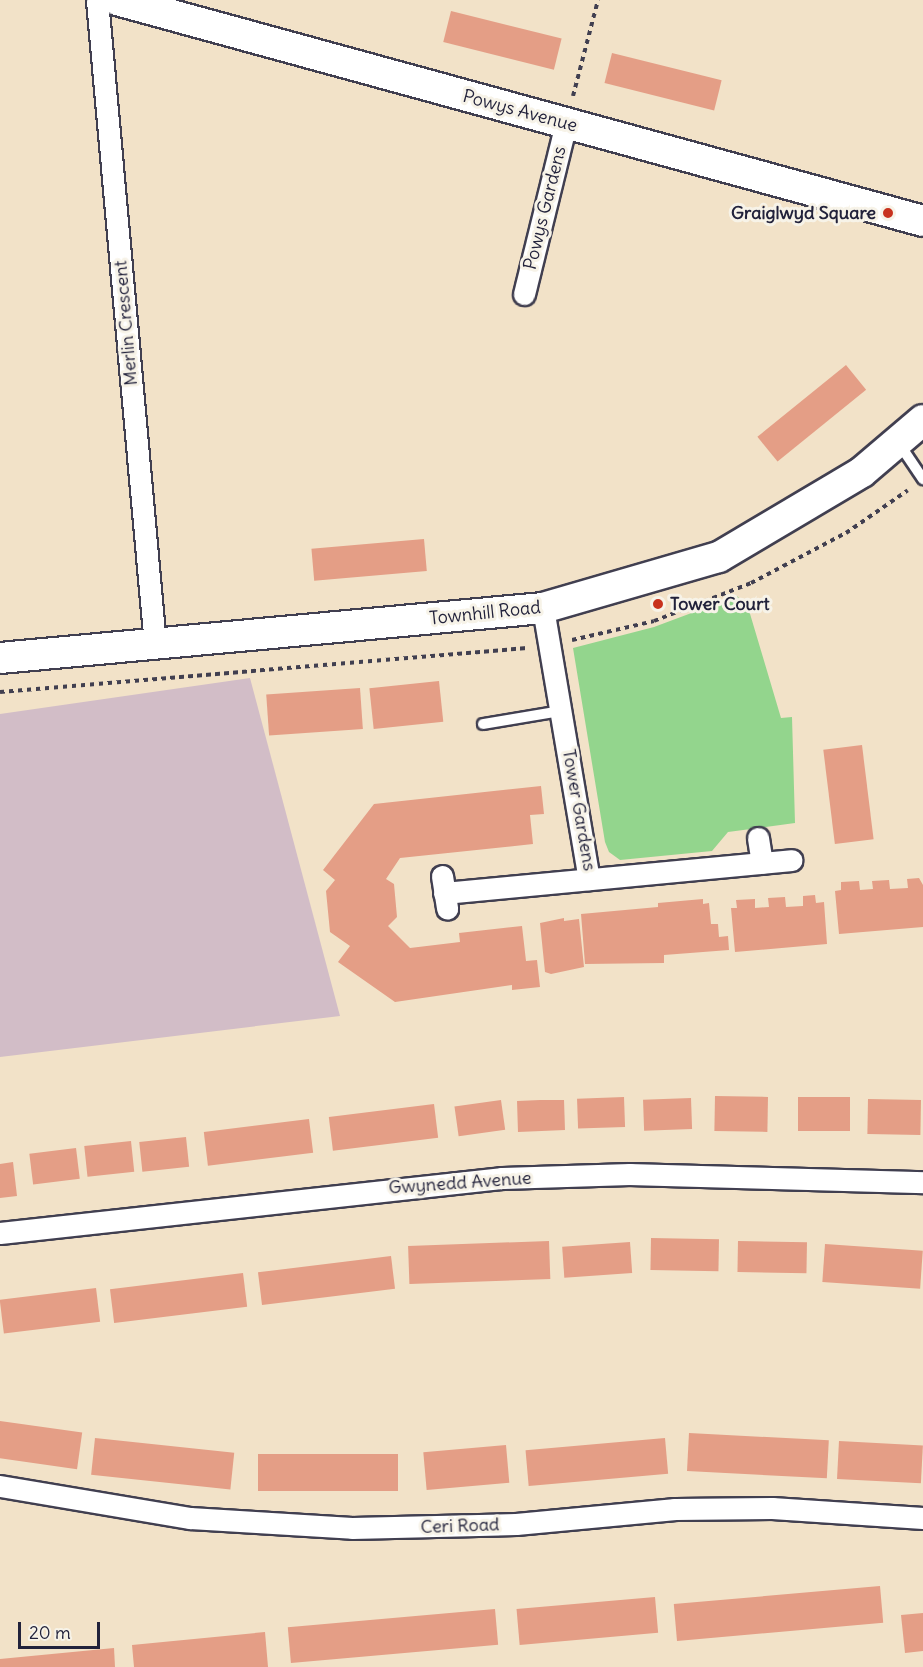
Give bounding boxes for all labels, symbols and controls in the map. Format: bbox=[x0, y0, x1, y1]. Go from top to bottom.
street label: Powys Avenue bbox=[460, 85, 580, 137]
street label: Powys Gardens bbox=[519, 144, 571, 272]
place label: Graiglwyd Square bbox=[731, 202, 876, 224]
marker: Graiglwyd Square bbox=[881, 206, 895, 220]
street label: Merlin Crescent bbox=[110, 260, 142, 386]
place label: Tower Court bbox=[670, 593, 770, 615]
street label: Townhill Road bbox=[428, 596, 542, 630]
marker: Tower Court bbox=[651, 597, 665, 611]
street label: Tower Gardens bbox=[558, 748, 600, 872]
street label: Gwynedd Avenue bbox=[388, 1167, 532, 1199]
street label: Ceri Road bbox=[420, 1514, 500, 1538]
scale bar bbox=[21, 1610, 104, 1648]
text: 20 m bbox=[29, 1621, 71, 1644]

